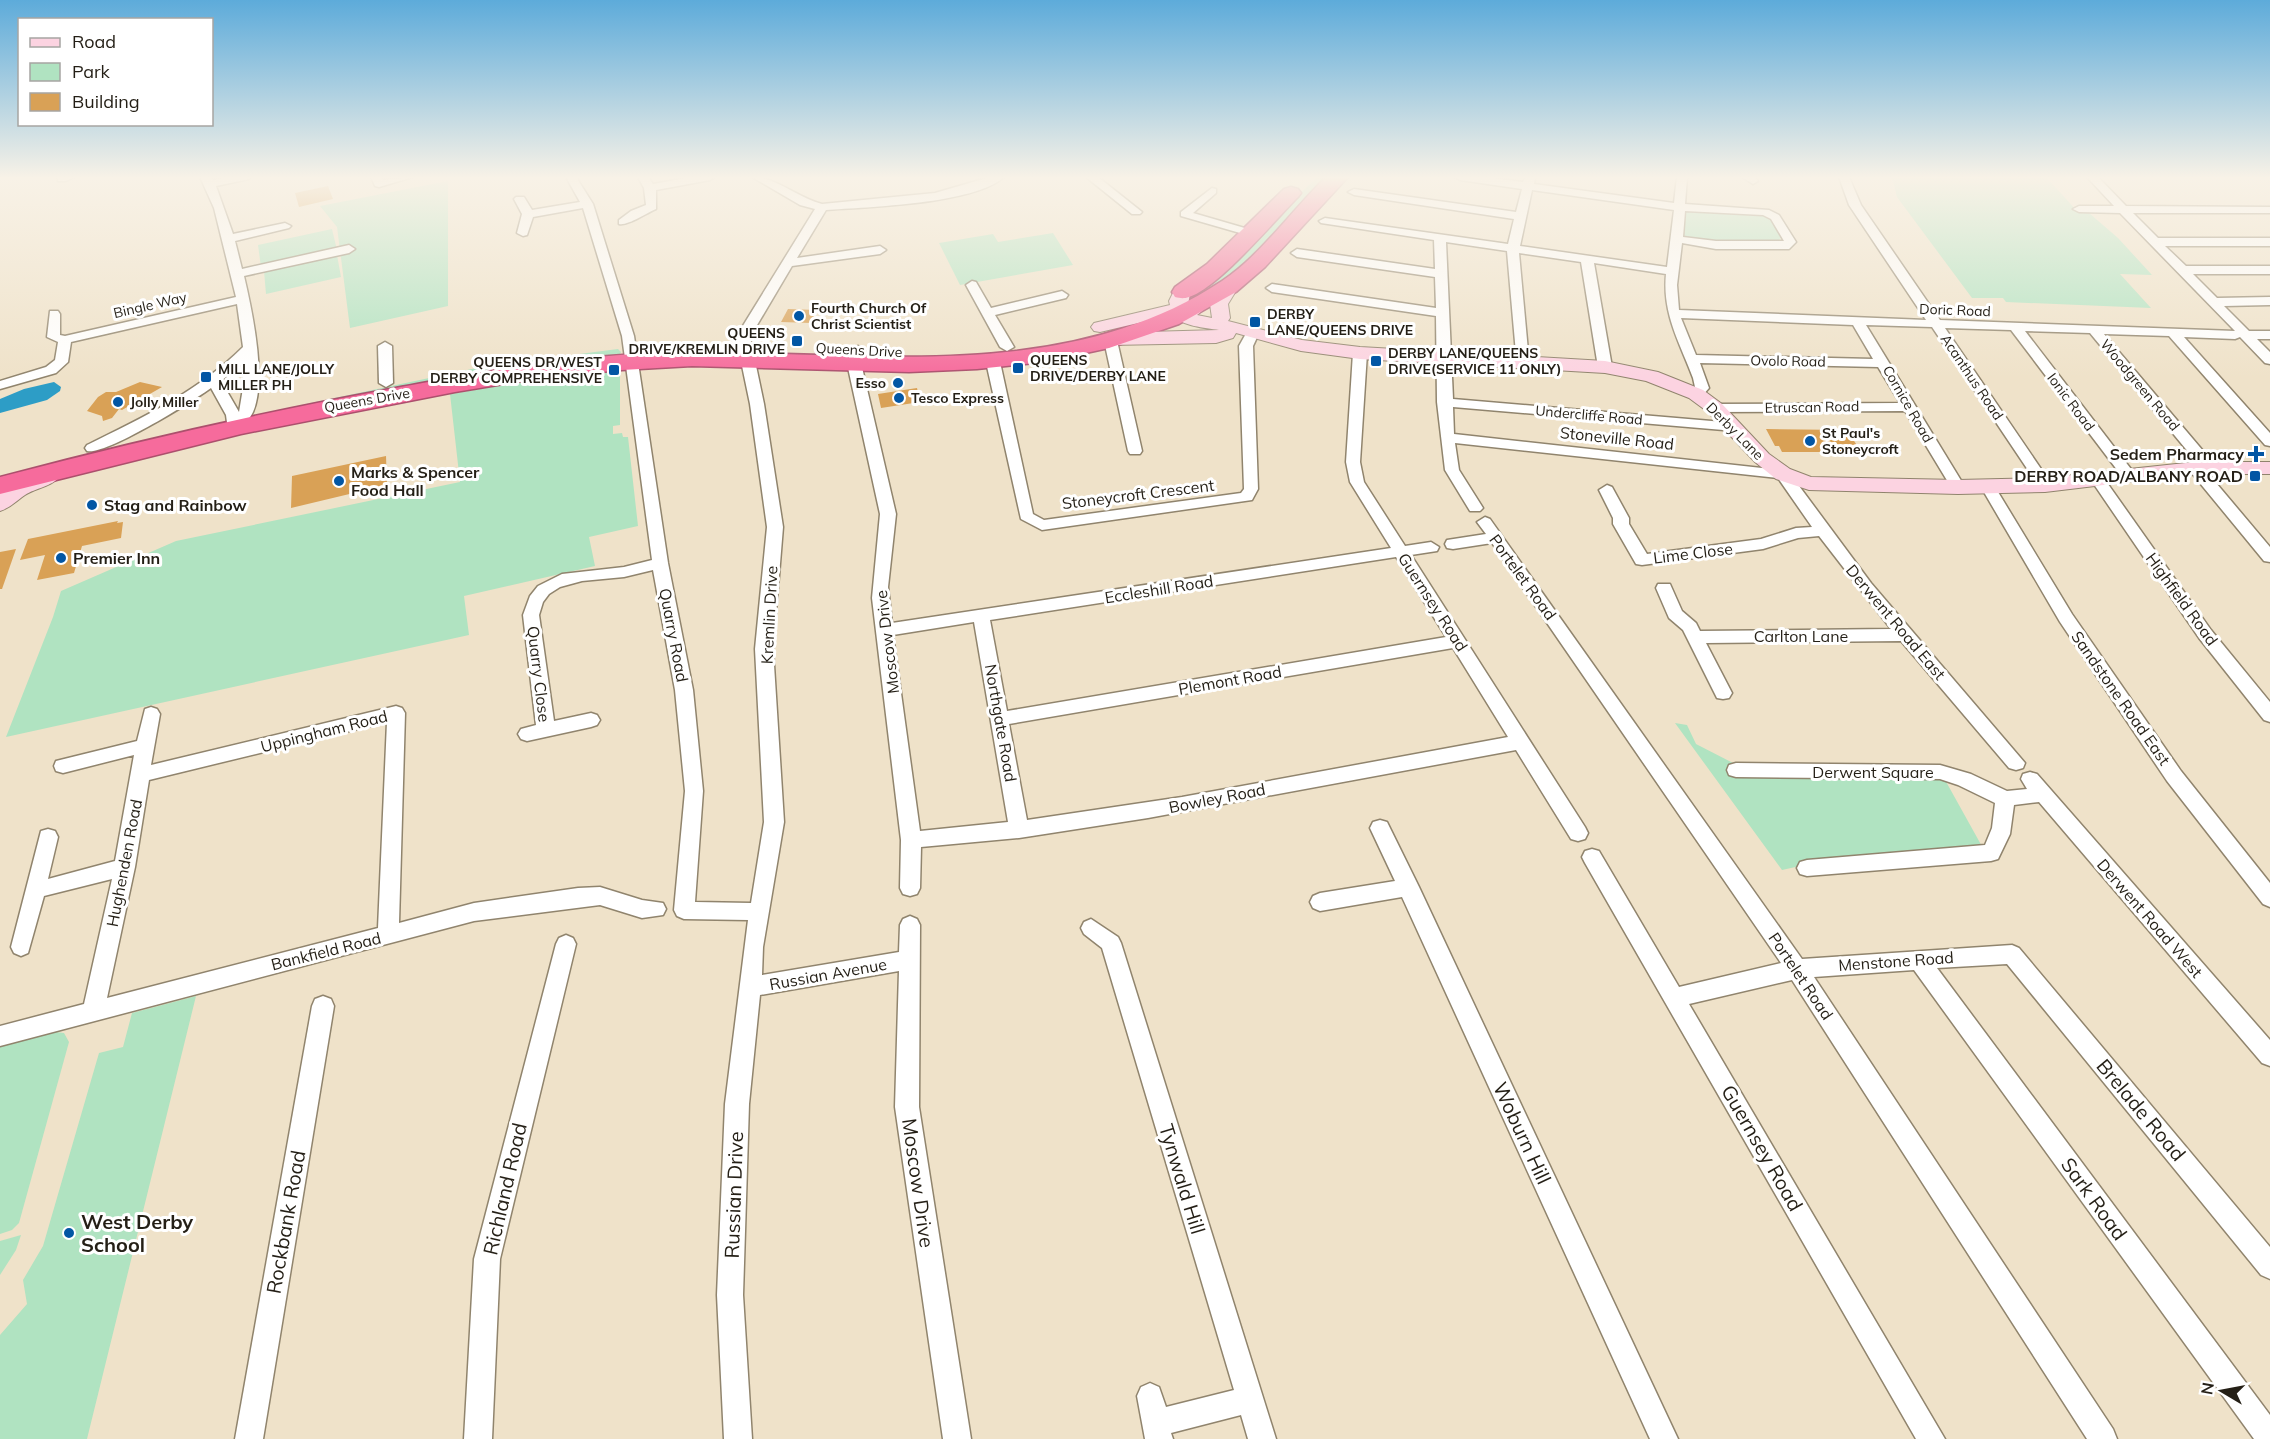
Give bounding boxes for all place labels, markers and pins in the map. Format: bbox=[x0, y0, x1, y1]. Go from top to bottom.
place label: Fourth Church Of Christ Scientist bbox=[811, 299, 927, 333]
place label: DERBY LANE/QUEENS DRIVE bbox=[1267, 305, 1413, 339]
marker: Fourth Church Of Christ Scientist bbox=[792, 309, 806, 323]
marker: DERBY LANE/QUEENS DRIVE bbox=[1248, 315, 1262, 329]
place label: QUEENS DRIVE/KREMLIN DRIVE bbox=[628, 324, 785, 358]
marker: QUEENS DRIVE/KREMLIN DRIVE bbox=[790, 334, 804, 348]
place label: DERBY LANE/QUEENS DRIVE(SERVICE 11 ONLY) bbox=[1388, 344, 1561, 378]
place label: QUEENS DRIVE/DERBY LANE bbox=[1030, 351, 1166, 385]
place label: QUEENS DR/WEST DERBY COMPREHENSIVE bbox=[430, 353, 602, 387]
marker: DERBY LANE/QUEENS DRIVE(SERVICE 11 ONLY) bbox=[1369, 354, 1383, 368]
place label: MILL LANE/JOLLY MILLER PH bbox=[218, 360, 335, 394]
marker: QUEENS DRIVE/DERBY LANE bbox=[1011, 361, 1025, 375]
marker: QUEENS DR/WEST DERBY COMPREHENSIVE bbox=[607, 363, 621, 377]
marker: MILL LANE/JOLLY MILLER PH bbox=[199, 370, 213, 384]
place label: Esso bbox=[855, 374, 886, 392]
marker: Esso bbox=[891, 376, 905, 390]
place label: Tesco Express bbox=[911, 389, 1004, 407]
marker: Tesco Express bbox=[892, 391, 906, 405]
place label: Jolly Miller bbox=[130, 393, 199, 411]
marker: Jolly Miller bbox=[111, 395, 125, 409]
place label: St Paul's Stoneycroft bbox=[1822, 424, 1899, 458]
marker: St Paul's Stoneycroft bbox=[1803, 434, 1817, 448]
place label: Sedem Pharmacy bbox=[2110, 444, 2244, 464]
marker: Sedem Pharmacy bbox=[2249, 447, 2263, 461]
place label: Marks & Spencer Food Hall bbox=[351, 462, 480, 500]
place label: DERBY ROAD/ALBANY ROAD bbox=[2014, 466, 2243, 486]
marker: DERBY ROAD/ALBANY ROAD bbox=[2248, 469, 2262, 483]
marker: Marks & Spencer Food Hall bbox=[332, 474, 346, 488]
place label: Stag and Rainbow bbox=[104, 495, 247, 515]
marker: Stag and Rainbow bbox=[85, 498, 99, 512]
place label: Premier Inn bbox=[73, 548, 160, 568]
marker: Premier Inn bbox=[54, 551, 68, 565]
place label: West Derby School bbox=[81, 1209, 193, 1257]
marker: West Derby School bbox=[62, 1226, 76, 1240]

